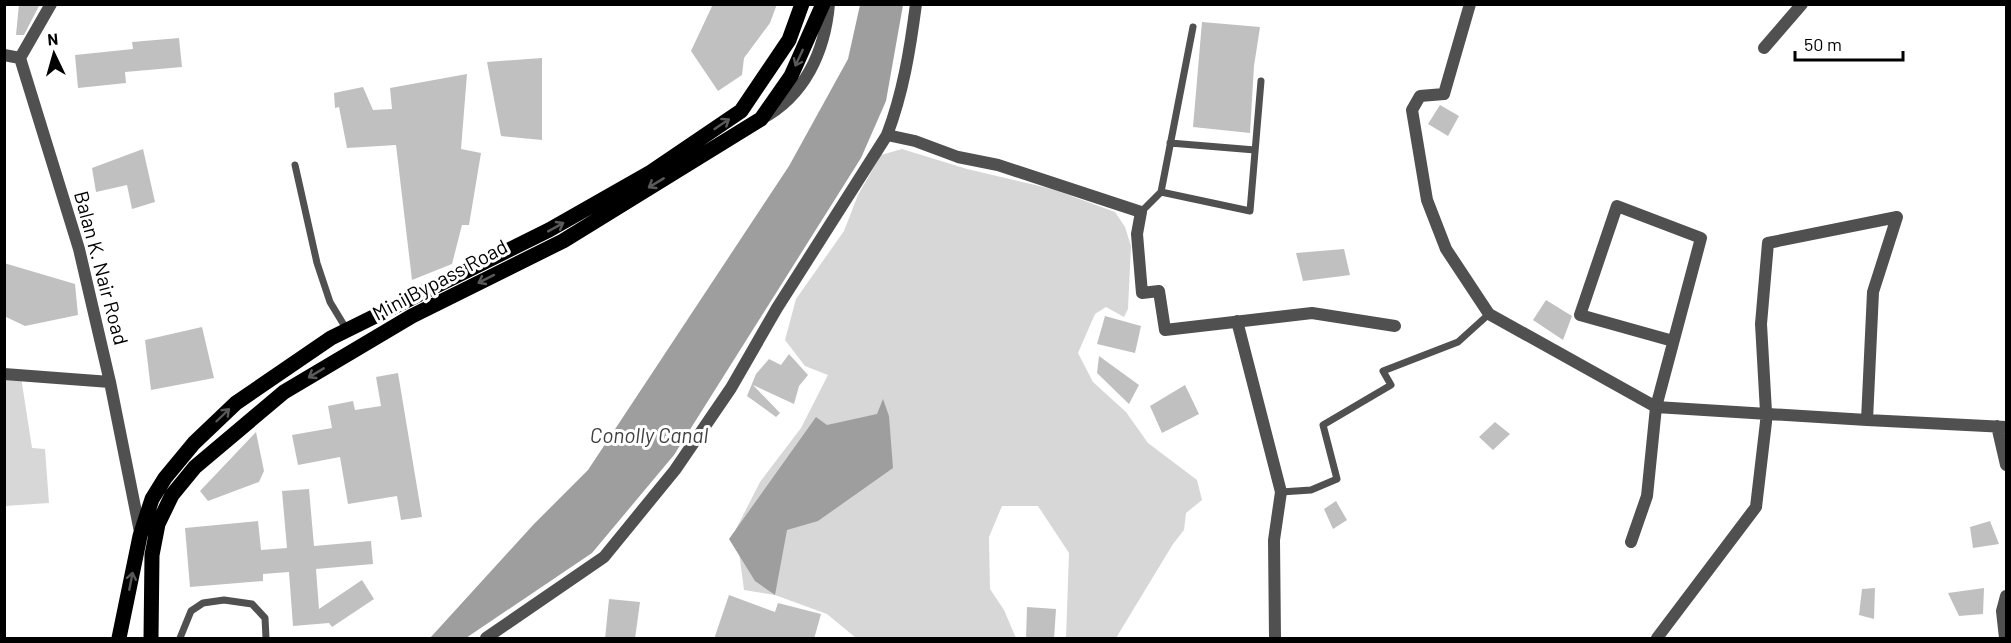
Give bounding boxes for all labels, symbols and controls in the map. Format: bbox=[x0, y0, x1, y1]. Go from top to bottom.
north arrow bbox=[24, 24, 84, 84]
scale bar bbox=[1795, 24, 1903, 62]
text: N bbox=[47, 29, 59, 48]
text: 50 m bbox=[1804, 33, 1842, 55]
one-way arrow bbox=[793, 49, 805, 67]
one-way arrow bbox=[713, 118, 729, 130]
one-way arrow bbox=[648, 178, 665, 190]
street label: Balan K. Nair Road bbox=[70, 188, 134, 347]
one-way arrow bbox=[547, 220, 564, 232]
street label: Mini Bypass Road bbox=[368, 233, 511, 325]
one-way arrow bbox=[478, 273, 496, 285]
one-way arrow bbox=[308, 367, 325, 379]
one-way arrow bbox=[215, 409, 230, 423]
water label: Conolly Canal bbox=[590, 422, 708, 447]
one-way arrow bbox=[126, 572, 137, 591]

